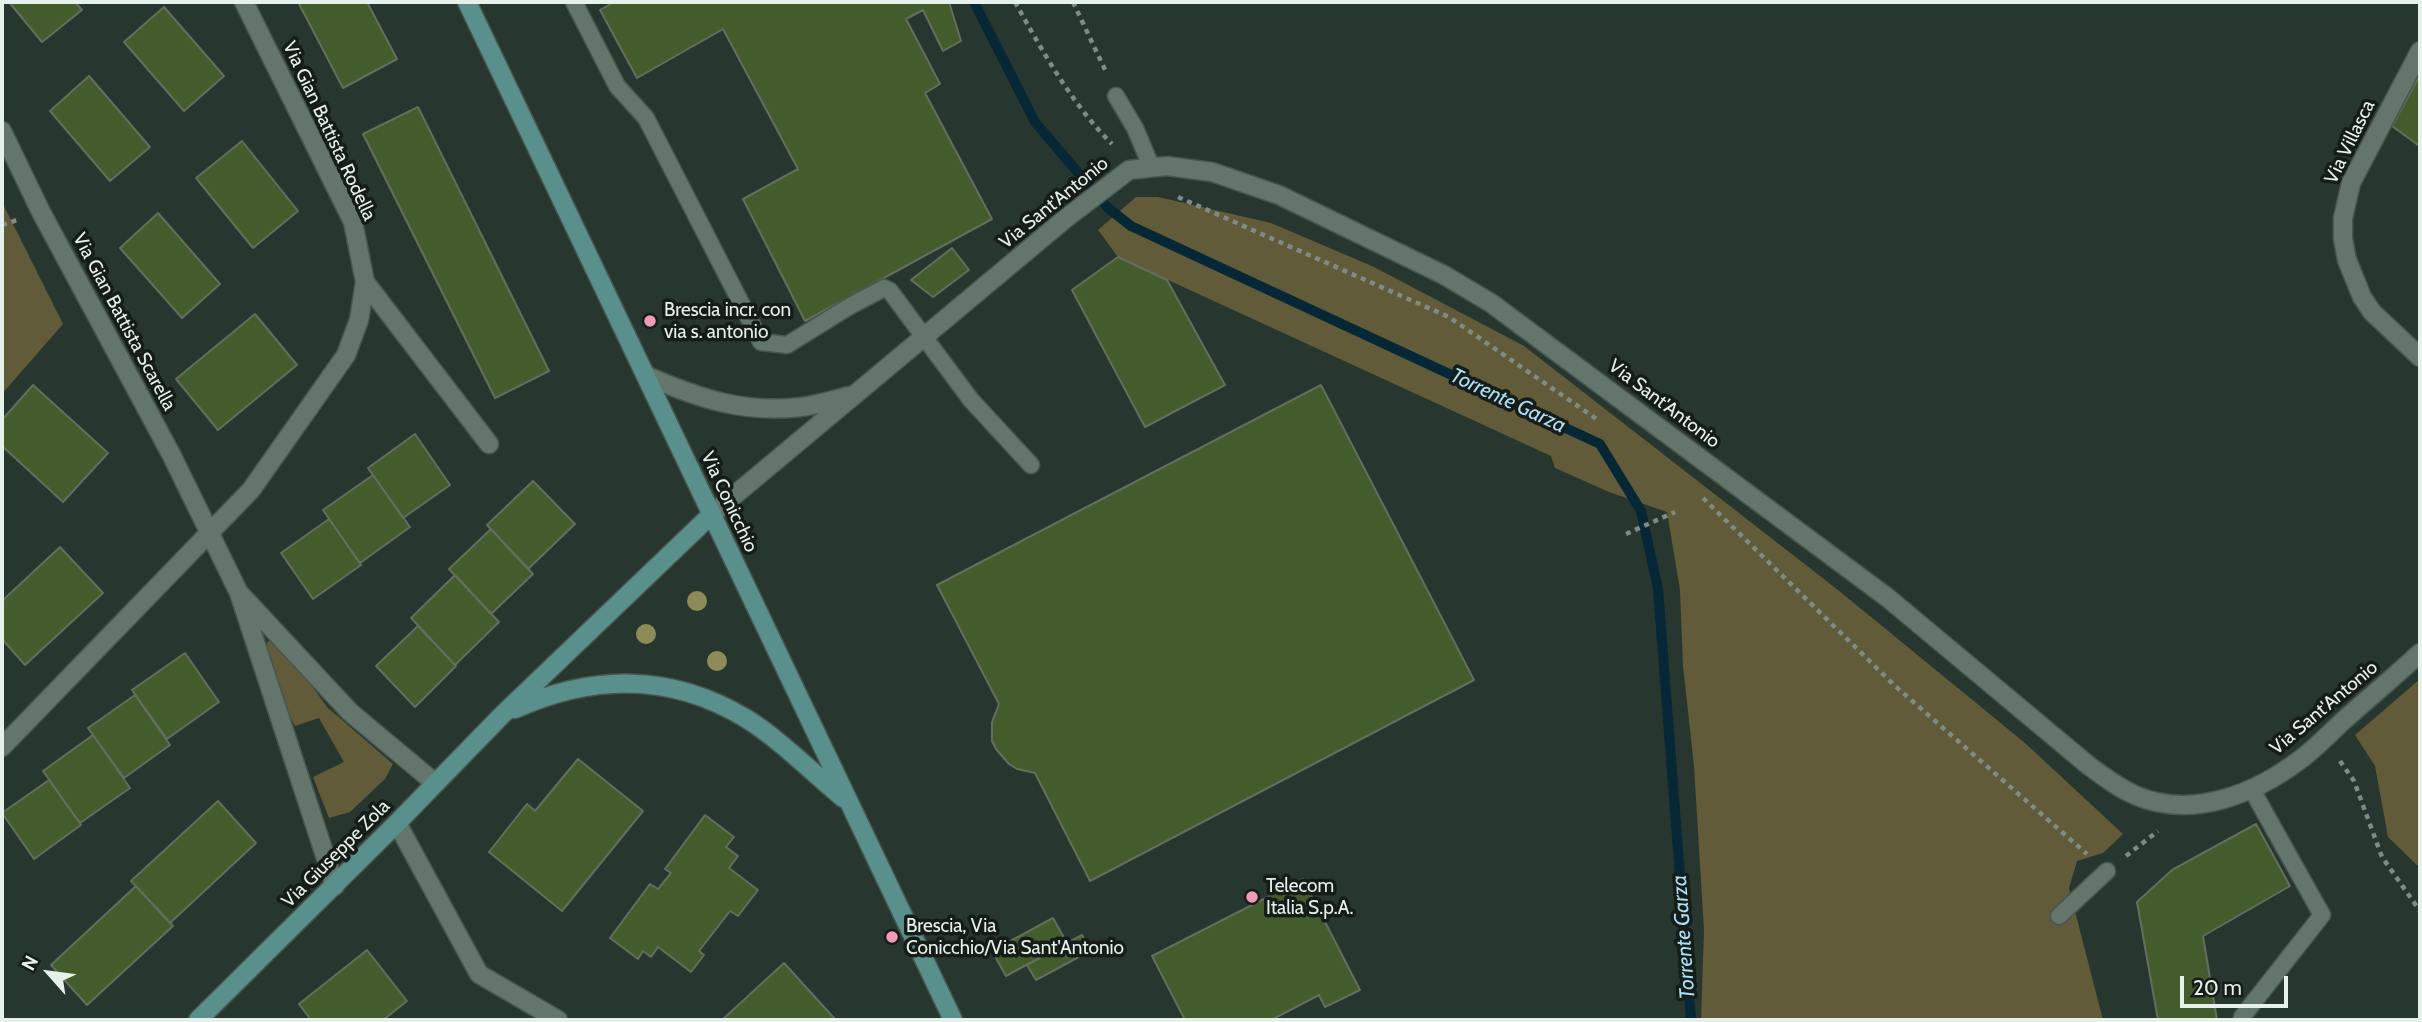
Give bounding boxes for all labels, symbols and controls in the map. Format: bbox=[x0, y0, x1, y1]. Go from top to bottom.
street label: Via Gian Battista Rodella bbox=[277, 38, 381, 224]
street label: Via Villasca bbox=[2320, 97, 2380, 187]
street label: Via Sant'Antonio bbox=[995, 152, 1113, 254]
street label: Via Gian Battista Scarella bbox=[68, 229, 180, 415]
place label: Brescia incr. con via s. antonio bbox=[664, 299, 791, 343]
marker: Brescia incr. con via s. antonio bbox=[642, 313, 658, 329]
street label: Via Sant'Antonio bbox=[1604, 355, 1724, 453]
water label: Torrente Garza bbox=[1446, 363, 1570, 439]
street label: Via Conicchio bbox=[696, 448, 762, 556]
street label: Via Sant'Antonio bbox=[2266, 656, 2382, 760]
street label: Via Giuseppe Zola bbox=[277, 795, 395, 913]
water label: Torrente Garza bbox=[1667, 874, 1701, 1000]
place label: Telecom Italia S.p.A. bbox=[1266, 875, 1353, 919]
marker: Telecom Italia S.p.A. bbox=[1244, 889, 1260, 905]
place label: Brescia, Via Conicchio/Via Sant'Antonio bbox=[906, 915, 1124, 959]
marker: Brescia, Via Conicchio/Via Sant'Antonio bbox=[884, 929, 900, 945]
north arrow bbox=[14, 938, 84, 1008]
text: N bbox=[17, 952, 43, 974]
scale bar bbox=[2184, 962, 2292, 1006]
text: 20 m bbox=[2193, 975, 2242, 1000]

